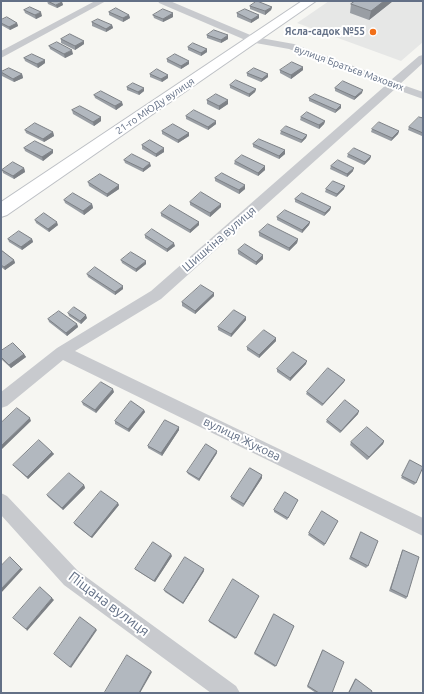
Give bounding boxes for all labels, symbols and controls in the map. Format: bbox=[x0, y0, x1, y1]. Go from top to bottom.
place label: Ясла-садок №55 bbox=[285, 26, 365, 38]
marker: Ясла-садок №55 bbox=[368, 27, 378, 37]
street label: вулиця Братьєв Махових bbox=[292, 43, 406, 93]
street label: 21-го МЮДу вулиця bbox=[113, 75, 197, 137]
street label: Шишкіна вулиця bbox=[179, 203, 259, 275]
street label: вулиця Жукова bbox=[201, 414, 283, 464]
street label: Піщана вулиця bbox=[65, 568, 153, 640]

